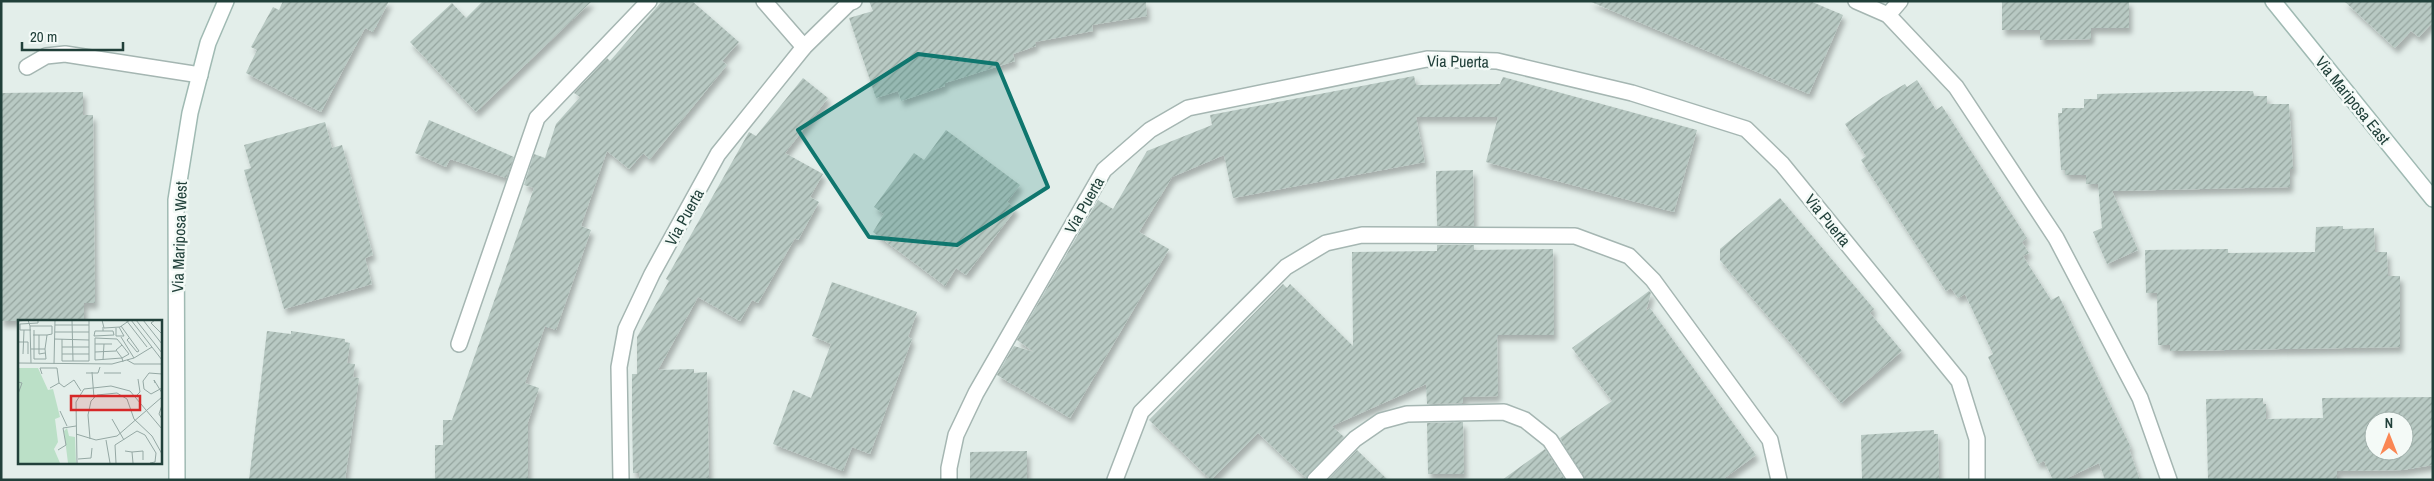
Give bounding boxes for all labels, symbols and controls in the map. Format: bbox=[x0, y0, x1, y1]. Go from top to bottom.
scale bar bbox=[22, 20, 124, 52]
text: 20 m bbox=[30, 26, 57, 47]
street label: Via Puerta bbox=[1427, 49, 1490, 73]
street label: Via Mariposa East bbox=[2311, 51, 2396, 149]
street label: Via Puerta bbox=[1059, 172, 1109, 237]
street label: Via Mariposa West bbox=[166, 181, 192, 293]
street label: Via Puerta bbox=[659, 184, 709, 249]
street label: Via Puerta bbox=[1800, 189, 1856, 251]
inset map bbox=[18, 320, 161, 464]
north arrow bbox=[2364, 411, 2414, 461]
text: N bbox=[2385, 414, 2393, 432]

